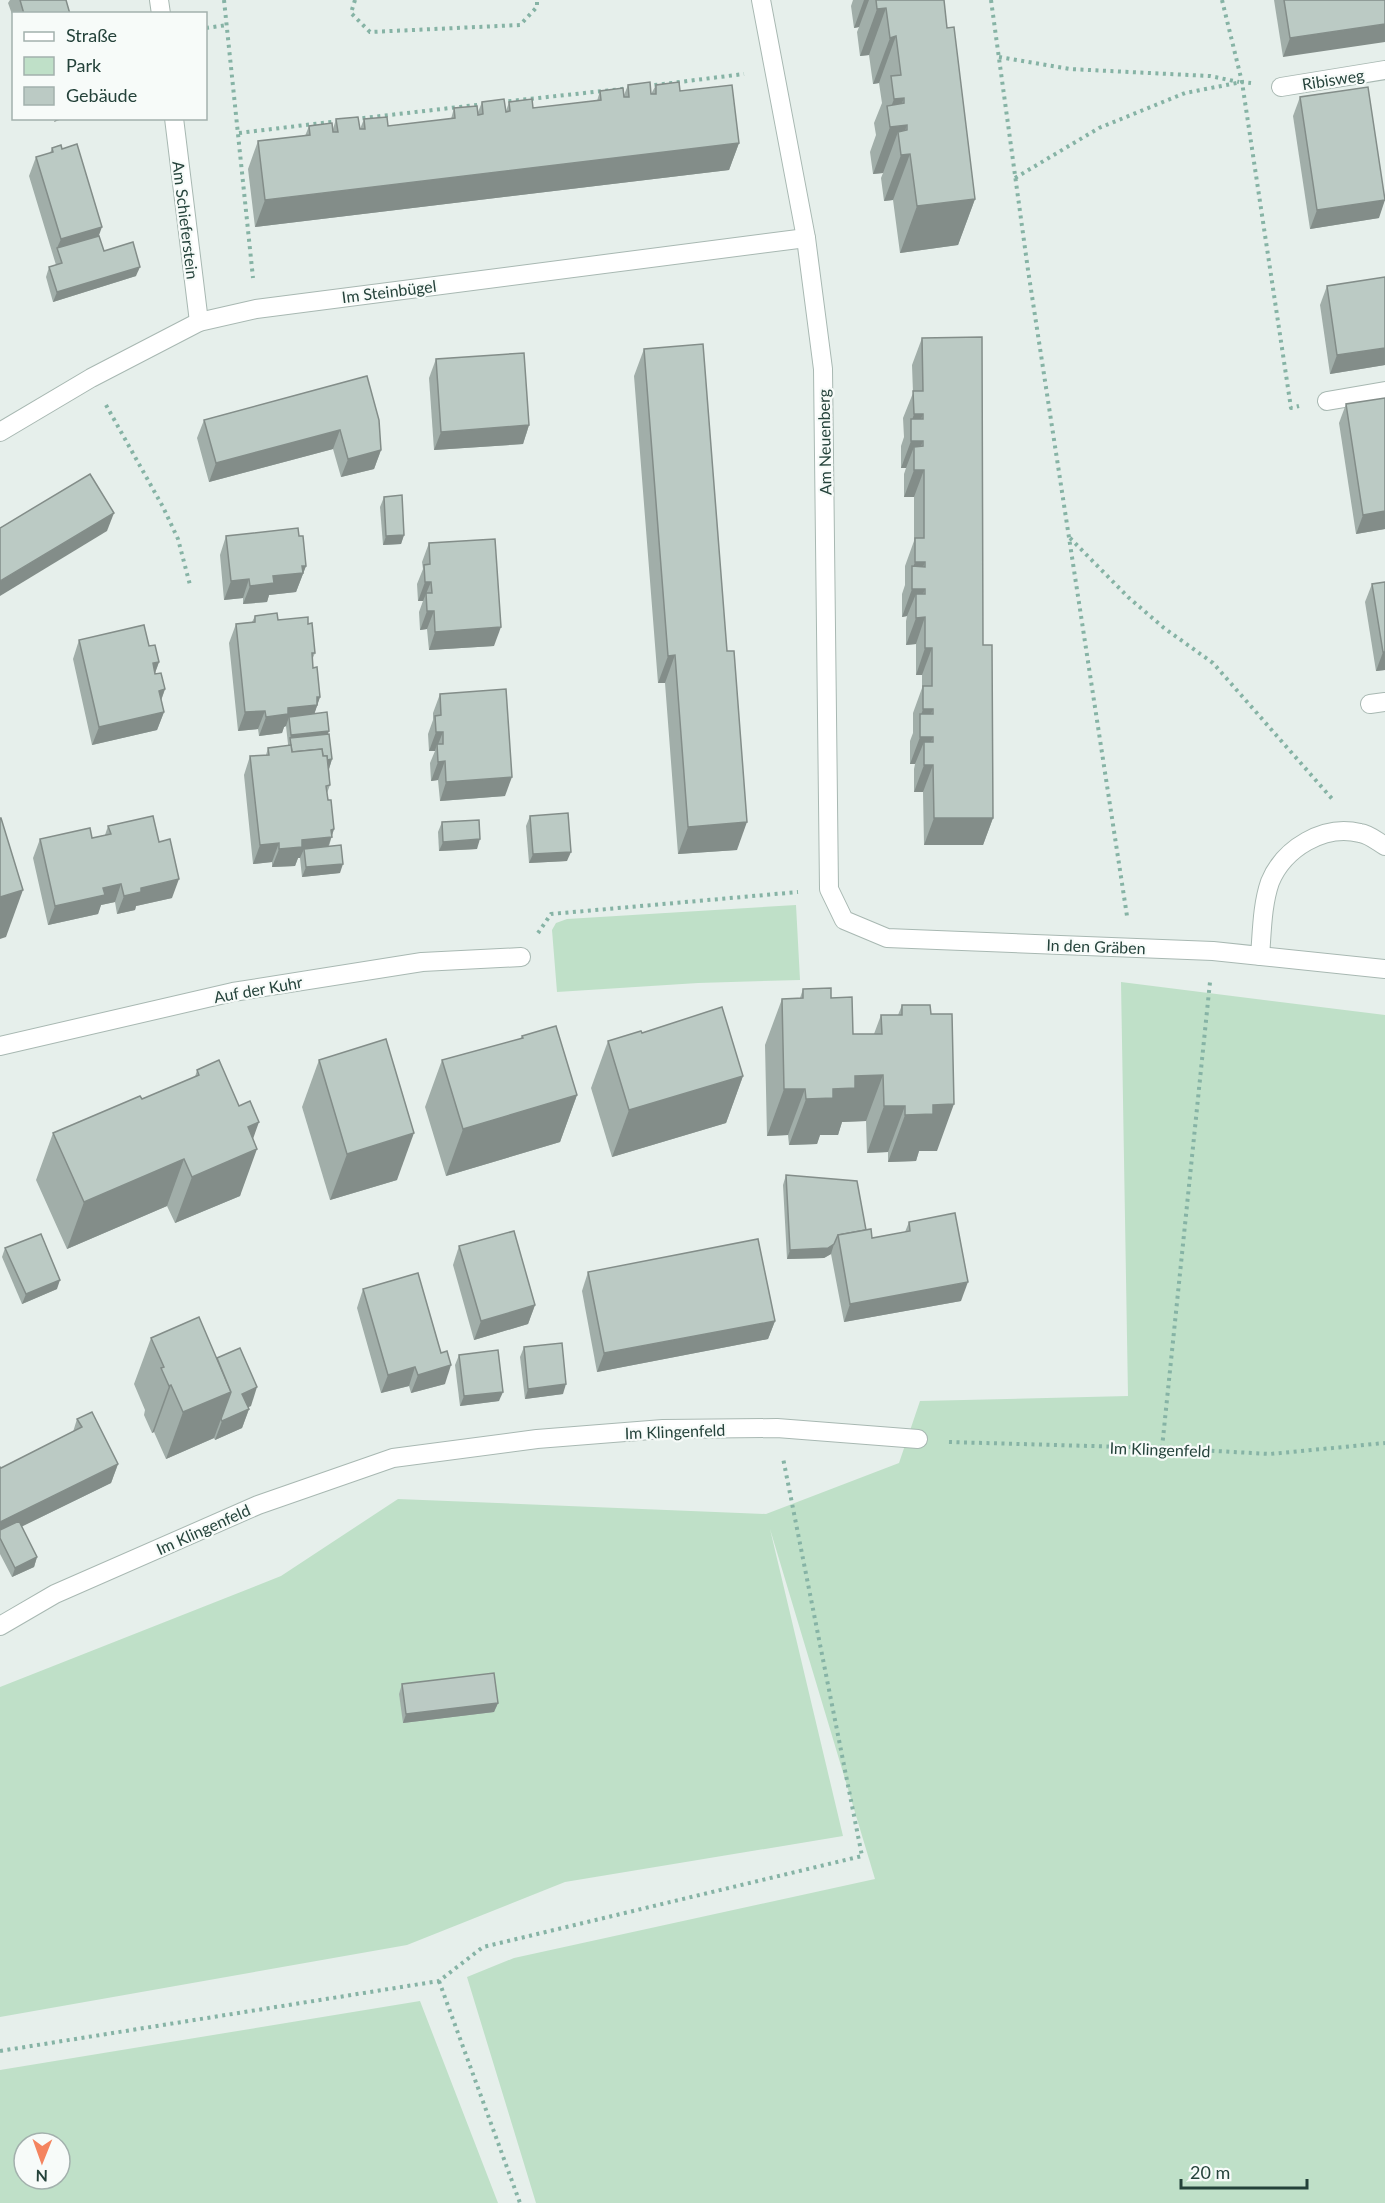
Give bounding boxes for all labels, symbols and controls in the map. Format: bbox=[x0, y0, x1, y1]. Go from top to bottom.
legend bbox=[12, 12, 207, 120]
text: Straße bbox=[66, 24, 117, 46]
text: Park bbox=[66, 54, 102, 76]
street label: Ribisweg bbox=[1301, 65, 1365, 93]
text: Gebäude bbox=[66, 84, 137, 106]
street label: Am Schieferstein bbox=[169, 160, 203, 280]
street label: Im Steinbügel bbox=[341, 276, 437, 306]
street label: Am Neuenberg bbox=[814, 389, 834, 495]
street label: In den Gräben bbox=[1046, 935, 1146, 957]
street label: Auf der Kuhr bbox=[212, 972, 304, 1006]
street label: Im Klingenfeld bbox=[624, 1420, 726, 1442]
street label: Im Klingenfeld bbox=[1109, 1438, 1211, 1460]
street label: Im Klingenfeld bbox=[153, 1500, 253, 1558]
north arrow bbox=[12, 2131, 72, 2191]
scale bar bbox=[1181, 2152, 1307, 2190]
text: 20 m bbox=[1190, 2161, 1230, 2183]
text: N bbox=[35, 2167, 48, 2186]

